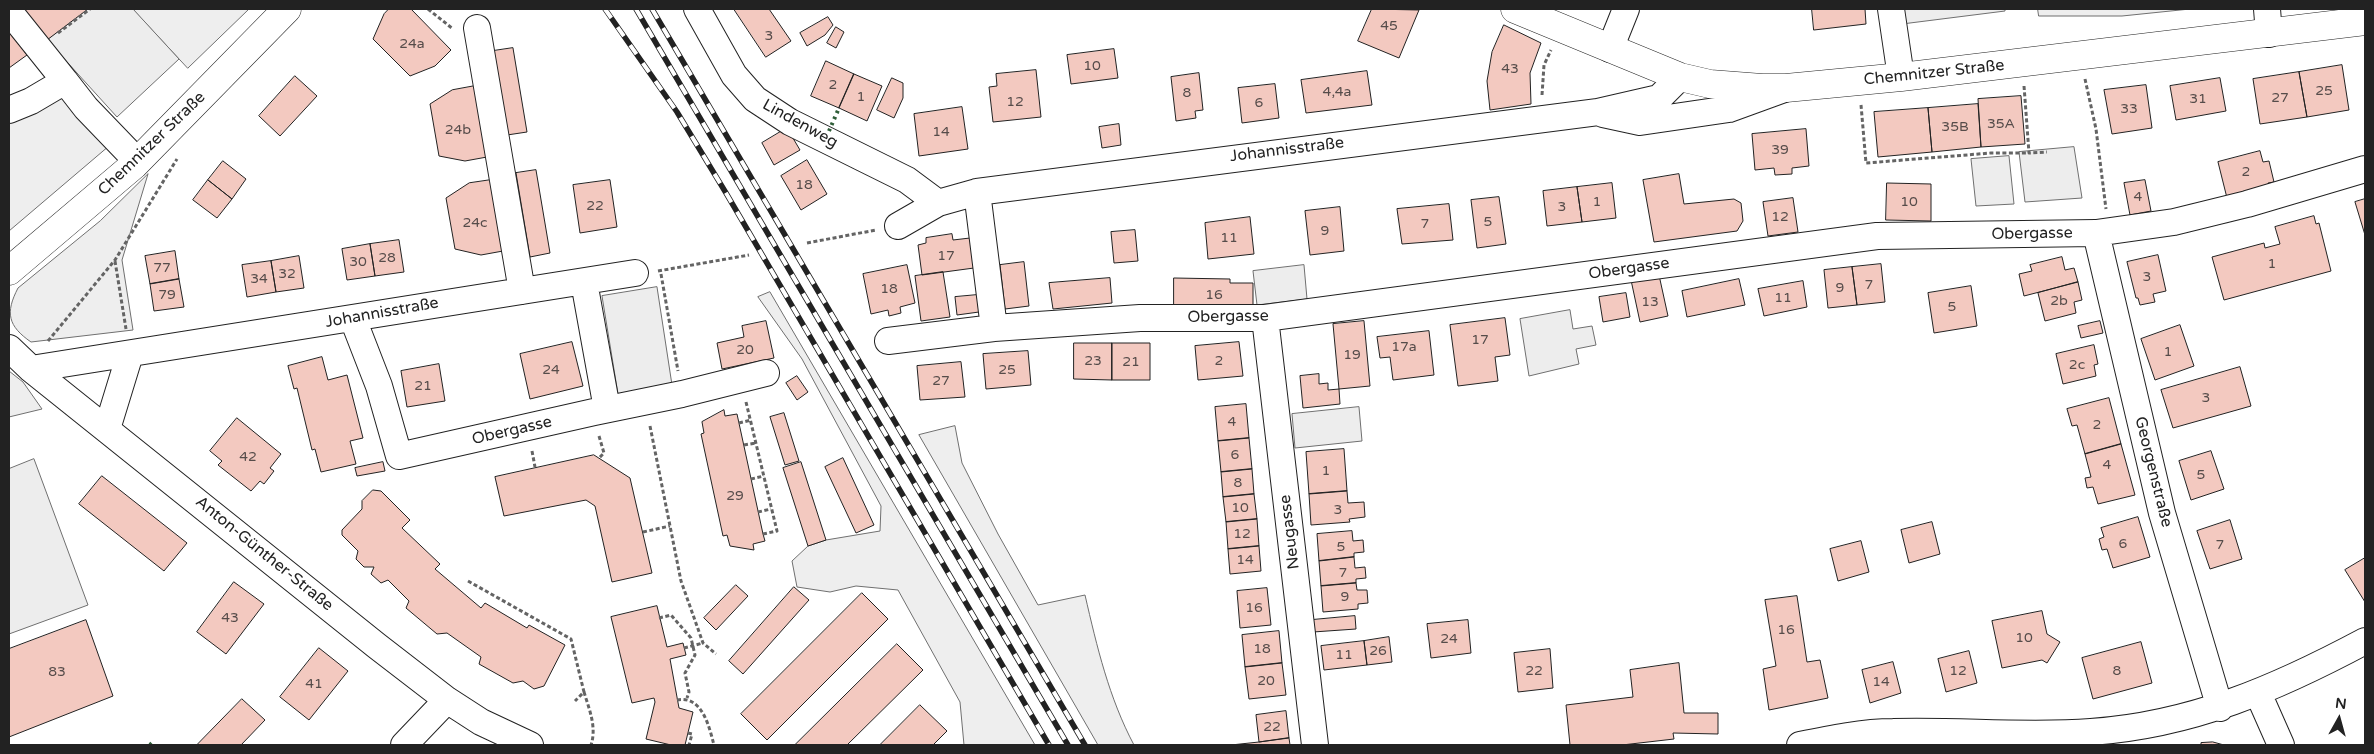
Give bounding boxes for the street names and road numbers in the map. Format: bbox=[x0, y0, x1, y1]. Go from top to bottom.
street label: Chemnitzer Straße bbox=[1863, 56, 2005, 90]
street label: Chemnitzer Straße bbox=[95, 88, 209, 200]
street label: Lindenweg bbox=[759, 95, 841, 153]
street label: Johannisstraße bbox=[1229, 133, 1345, 167]
street label: Obergasse bbox=[1991, 224, 2073, 244]
street label: Obergasse bbox=[1587, 254, 1671, 284]
street label: Johannisstraße bbox=[324, 294, 440, 332]
street label: Obergasse bbox=[1187, 307, 1269, 327]
street label: Obergasse bbox=[470, 412, 554, 450]
street label: Georgenstraße bbox=[2130, 415, 2176, 529]
street label: Anton-Günther-Straße bbox=[191, 493, 337, 615]
street label: Neugasse bbox=[1276, 494, 1304, 570]

